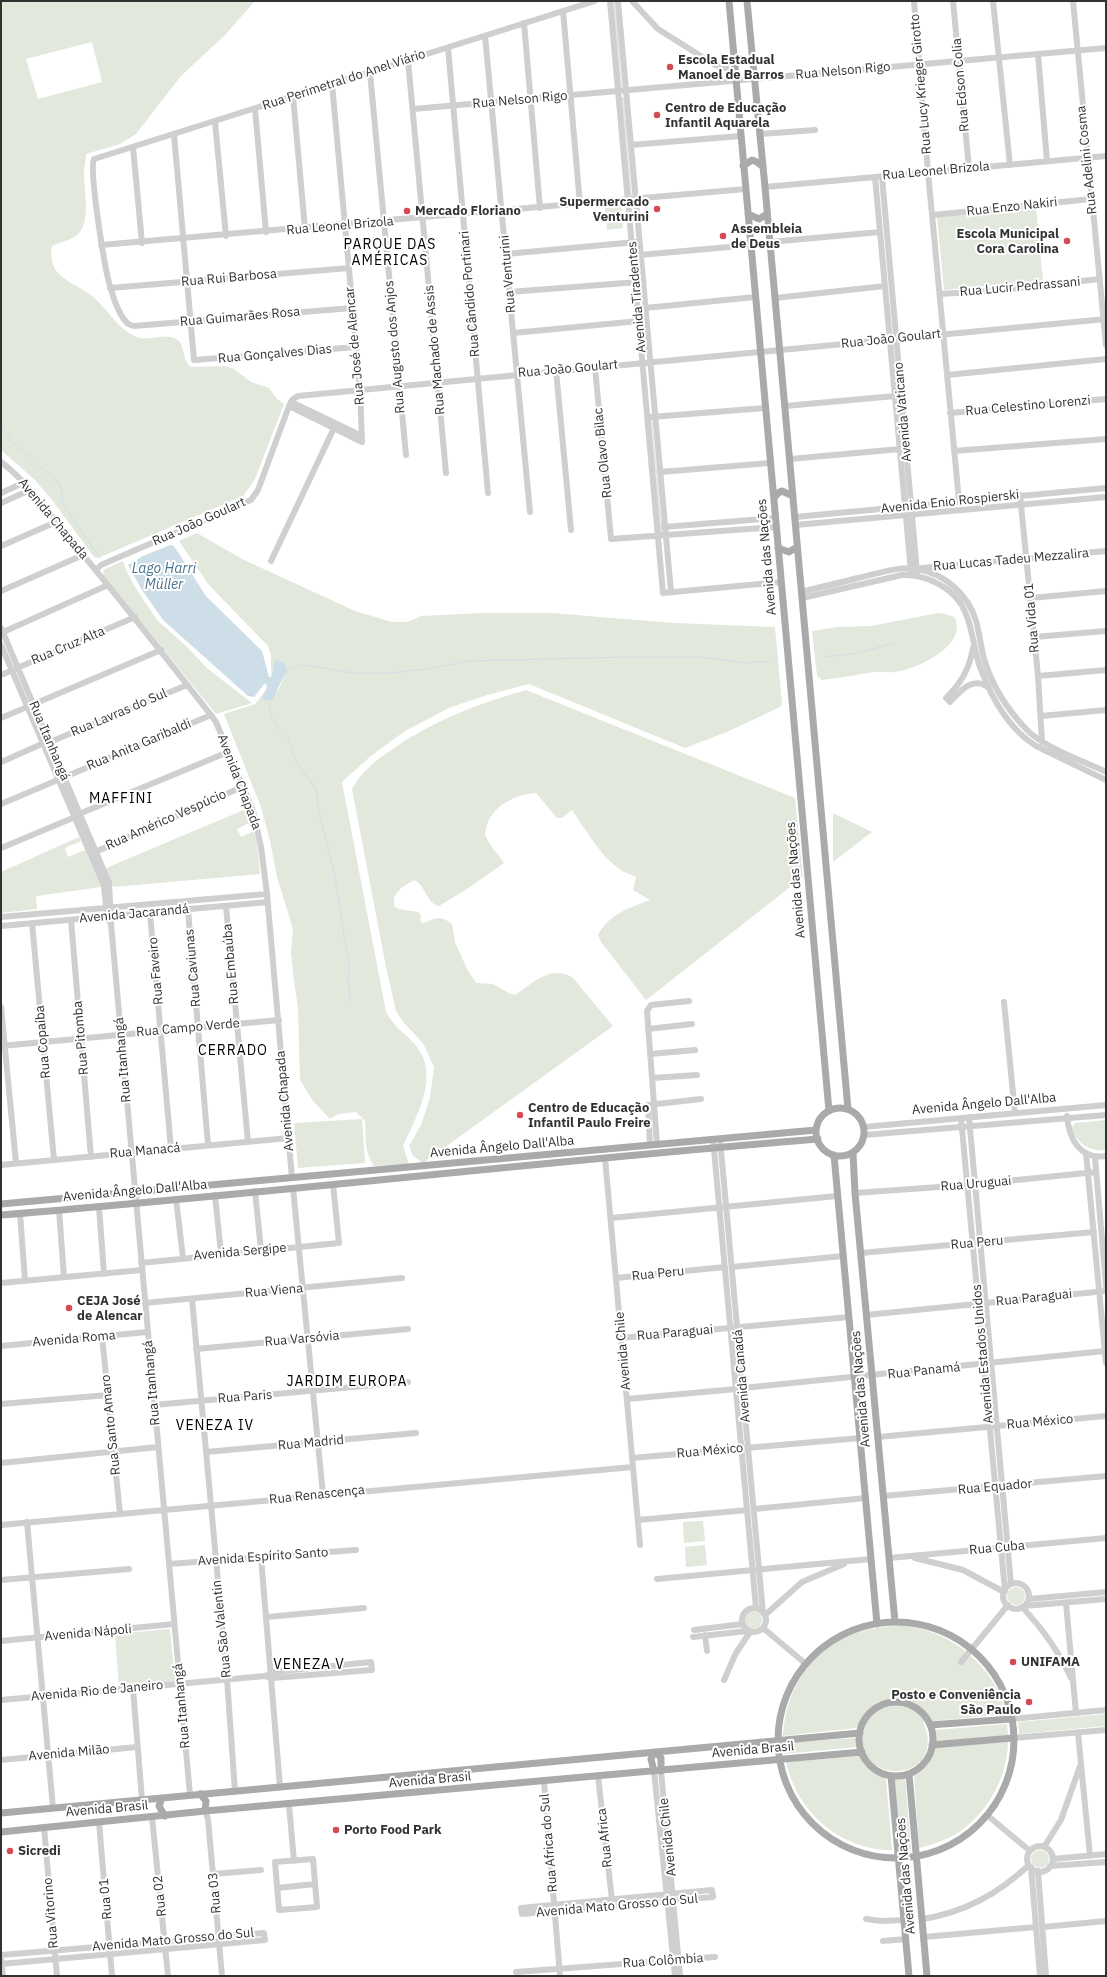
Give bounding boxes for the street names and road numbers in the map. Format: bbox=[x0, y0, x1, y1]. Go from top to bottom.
street label: Rua Lucy Krieger Girotto bbox=[907, 13, 935, 155]
street label: Rua Edson Colia bbox=[949, 38, 973, 132]
street label: Rua Perimetral do Anel Viário bbox=[260, 46, 428, 114]
street label: Rua Nelson Rigo bbox=[795, 59, 891, 83]
street label: Rua Nelson Rigo bbox=[472, 88, 568, 112]
street label: Rua Adelini Cosma bbox=[1074, 105, 1100, 215]
street label: Rua Leonel Brizola bbox=[882, 159, 990, 183]
street label: Rua Enzo Nakiri bbox=[966, 194, 1058, 220]
street label: Rua Leonel Brizola bbox=[286, 214, 394, 238]
street label: Rua Cândido Portinari bbox=[457, 230, 483, 358]
street label: Rua Venturini bbox=[497, 234, 519, 314]
street label: Avenida Tiradentes bbox=[624, 240, 650, 354]
street label: Rua Rui Barbosa bbox=[180, 266, 278, 290]
street label: Rua Lucir Pedrassani bbox=[959, 274, 1081, 300]
street label: Rua Augusto dos Anjos bbox=[381, 280, 409, 414]
street label: Rua Machado de Assis bbox=[422, 284, 448, 416]
street label: Rua José de Alencar bbox=[342, 286, 368, 406]
street label: Rua Guimarães Rosa bbox=[179, 304, 301, 330]
street label: Rua João Goulart bbox=[840, 326, 942, 352]
street label: Rua Gonçalves Dias bbox=[217, 341, 333, 367]
street label: Rua João Goulart bbox=[517, 357, 619, 381]
street label: Avenida Vaticano bbox=[891, 361, 915, 463]
street label: Rua Celestino Lorenzi bbox=[965, 393, 1091, 419]
street label: Rua Olavo Bilac bbox=[591, 407, 615, 499]
street label: Avenida Chapada bbox=[15, 475, 91, 563]
street label: Avenida Enio Rospierski bbox=[880, 487, 1020, 517]
street label: Rua João Goulart bbox=[150, 494, 248, 550]
street label: Avenida das Nações bbox=[754, 498, 780, 616]
street label: Rua Lucas Tadeu Mezzalira bbox=[933, 545, 1089, 575]
street label: Rua Vida 01 bbox=[1021, 582, 1043, 654]
street label: Rua Cruz Alta bbox=[29, 624, 107, 668]
street label: Rua Lavras do Sul bbox=[69, 686, 169, 740]
street label: Rua Itanhangá bbox=[25, 699, 73, 783]
street label: Rua Anita Garibaldi bbox=[84, 716, 194, 774]
street label: Avenida Chapada bbox=[214, 732, 264, 832]
street label: Rua Américo Vespúcio bbox=[103, 786, 229, 854]
street label: Avenida das Nações bbox=[783, 821, 809, 939]
street label: Avenida Jacarandá bbox=[78, 901, 190, 927]
street label: Rua Embaúba bbox=[220, 923, 242, 1005]
street label: Rua Caviunas bbox=[182, 928, 204, 1008]
street label: Rua Faveiro bbox=[145, 936, 167, 1006]
street label: Rua Pitomba bbox=[70, 1000, 92, 1076]
street label: Rua Copaíba bbox=[32, 1005, 54, 1079]
street label: Rua Campo Verde bbox=[136, 1016, 240, 1040]
street label: Rua Itanhangá bbox=[112, 1017, 134, 1103]
street label: Avenida Chapada bbox=[273, 1050, 297, 1152]
street label: Avenida Ângelo Dall'Alba bbox=[911, 1090, 1057, 1118]
street label: Avenida Ângelo Dall'Alba bbox=[429, 1133, 575, 1161]
street label: Rua Manacá bbox=[109, 1140, 181, 1162]
street label: Rua Uruguai bbox=[940, 1173, 1012, 1195]
street label: Avenida Ângelo Dall'Alba bbox=[62, 1177, 208, 1205]
street label: Rua Peru bbox=[950, 1233, 1004, 1253]
street label: Avenida Sergipe bbox=[193, 1240, 287, 1264]
street label: Rua Peru bbox=[631, 1263, 685, 1285]
street label: Rua Viena bbox=[244, 1281, 304, 1301]
street label: Avenida Estados Unidos bbox=[969, 1284, 997, 1424]
street label: Rua Paraguai bbox=[995, 1286, 1073, 1310]
street label: Avenida Chile bbox=[612, 1311, 634, 1391]
street label: Rua Paraguai bbox=[636, 1322, 714, 1344]
street label: Avenida Roma bbox=[32, 1328, 116, 1350]
street label: Rua Varsóvia bbox=[264, 1328, 340, 1350]
street label: Avenida Canadá bbox=[730, 1329, 754, 1423]
street label: Avenida das Nações bbox=[848, 1330, 874, 1448]
street label: Rua Itanhangá bbox=[141, 1340, 163, 1426]
street label: Rua Panamá bbox=[887, 1359, 961, 1383]
street label: Rua Santo Amaro bbox=[98, 1374, 124, 1476]
street label: Rua Paris bbox=[217, 1387, 273, 1407]
street label: Rua México bbox=[1006, 1411, 1074, 1433]
street label: Rua Madrid bbox=[277, 1432, 345, 1454]
street label: Rua México bbox=[676, 1440, 744, 1462]
street label: Rua Equador bbox=[957, 1476, 1033, 1498]
street label: Rua Renascença bbox=[268, 1482, 366, 1508]
street label: Rua Cuba bbox=[969, 1538, 1025, 1558]
street label: Avenida Espírito Santo bbox=[197, 1545, 329, 1569]
street label: Rua São Valentin bbox=[209, 1579, 235, 1679]
street label: Avenida Nápoli bbox=[44, 1621, 132, 1645]
street label: Rua Itanhangá bbox=[171, 1663, 193, 1749]
street label: Avenida Rio de Janeiro bbox=[30, 1677, 164, 1705]
street label: Avenida Brasil bbox=[711, 1739, 795, 1761]
street label: Avenida Milão bbox=[28, 1742, 110, 1764]
street label: Avenida Brasil bbox=[388, 1769, 472, 1791]
street label: Rua Africa do Sul bbox=[537, 1793, 561, 1893]
street label: Avenida Chile bbox=[656, 1797, 680, 1877]
street label: Avenida Brasil bbox=[65, 1798, 149, 1820]
street label: Rua Africa bbox=[594, 1807, 616, 1869]
street label: Avenida das Nações bbox=[893, 1817, 919, 1935]
street label: Rua 03 bbox=[205, 1872, 225, 1914]
street label: Rua 02 bbox=[150, 1875, 170, 1917]
street label: Rua Vitorino bbox=[40, 1877, 62, 1949]
street label: Rua 01 bbox=[96, 1878, 116, 1920]
street label: Avenida Mato Grosso do Sul bbox=[535, 1891, 699, 1921]
street label: Avenida Mato Grosso do Sul bbox=[91, 1925, 255, 1955]
street label: Rua Colômbia bbox=[622, 1950, 704, 1972]

